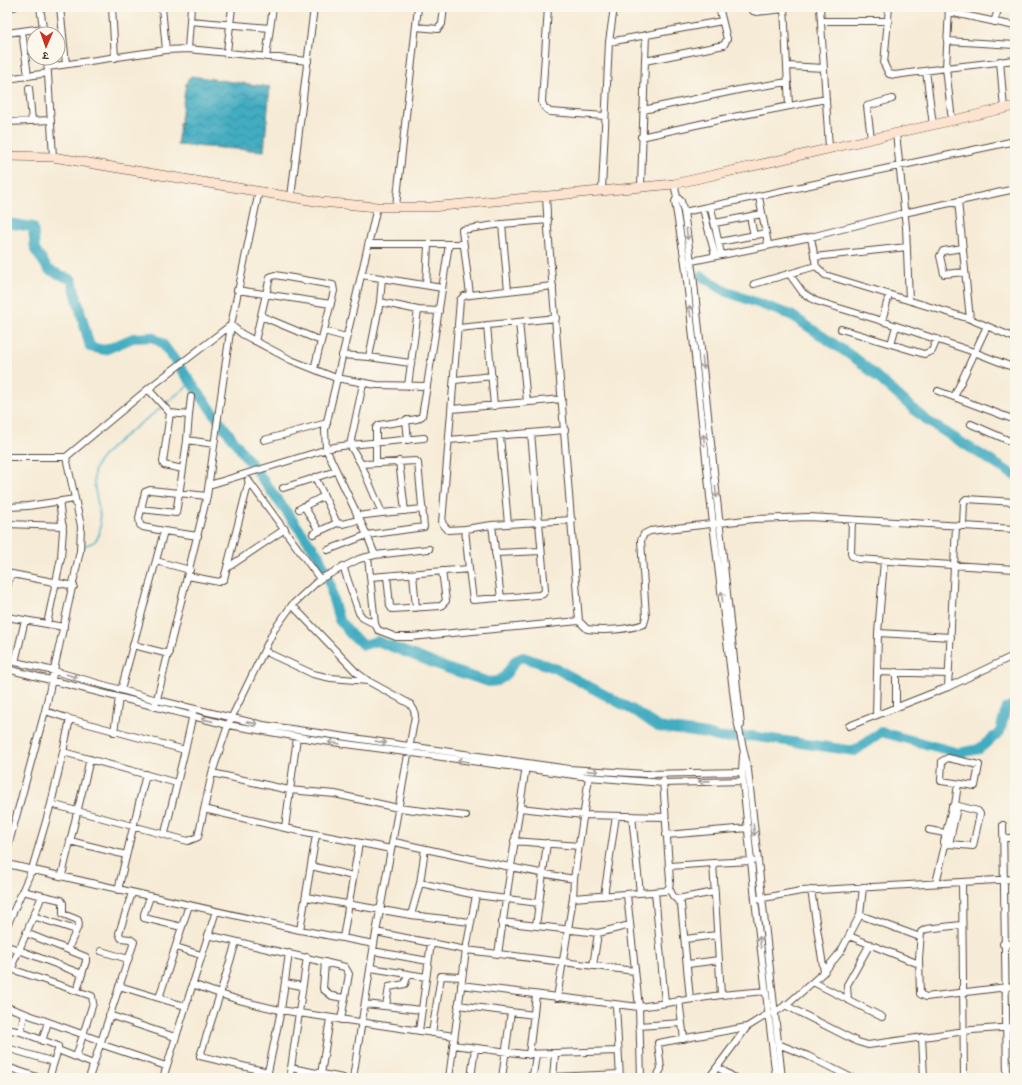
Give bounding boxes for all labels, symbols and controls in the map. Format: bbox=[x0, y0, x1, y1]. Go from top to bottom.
north arrow bbox=[26, 26, 66, 66]
text: उ bbox=[41, 49, 50, 62]
one-way arrow bbox=[683, 227, 691, 240]
one-way arrow bbox=[686, 305, 694, 318]
one-way arrow bbox=[699, 356, 706, 369]
one-way arrow bbox=[700, 434, 708, 447]
one-way arrow bbox=[712, 485, 720, 498]
one-way arrow bbox=[718, 591, 726, 604]
one-way arrow bbox=[65, 673, 78, 680]
one-way arrow bbox=[200, 715, 213, 723]
one-way arrow bbox=[245, 719, 258, 727]
one-way arrow bbox=[374, 738, 387, 746]
one-way arrow bbox=[328, 739, 341, 747]
one-way arrow bbox=[457, 757, 470, 765]
one-way arrow bbox=[586, 767, 599, 774]
one-way arrow bbox=[698, 778, 711, 785]
one-way arrow bbox=[751, 823, 758, 836]
one-way arrow bbox=[756, 936, 763, 949]

